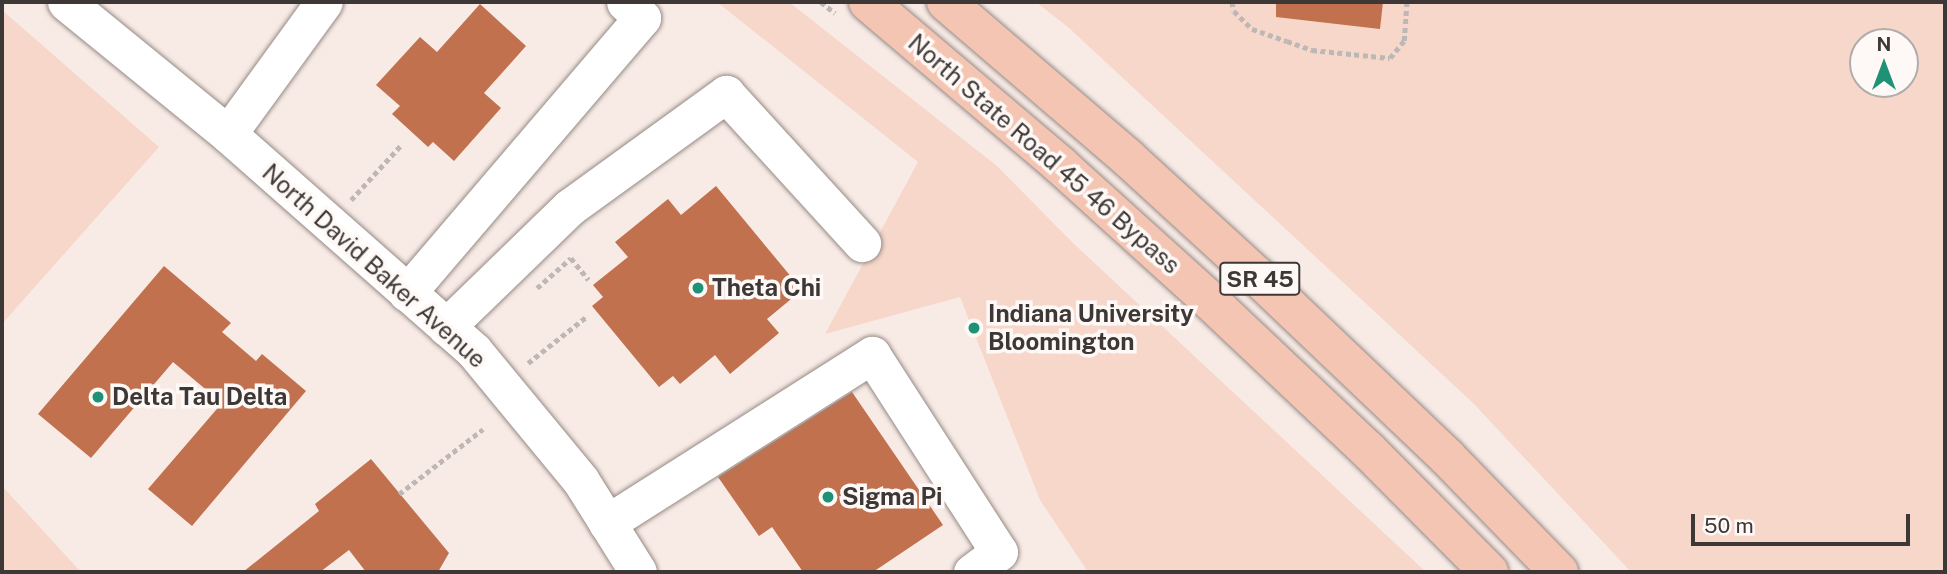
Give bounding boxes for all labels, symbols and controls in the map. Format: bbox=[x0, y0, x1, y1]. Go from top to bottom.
street label: North State Road 45 46 Bypass bbox=[902, 28, 1186, 280]
north arrow bbox=[1849, 28, 1919, 98]
text: N bbox=[1877, 33, 1891, 55]
street label: North David Baker Avenue bbox=[256, 158, 492, 374]
road number: SR 45 bbox=[1218, 260, 1302, 298]
place label: Theta Chi bbox=[712, 274, 821, 302]
marker: Theta Chi bbox=[690, 280, 706, 296]
place label: Indiana University Bloomington bbox=[988, 300, 1194, 356]
marker: Indiana University Bloomington bbox=[966, 320, 982, 336]
place label: Delta Tau Delta bbox=[112, 383, 287, 411]
marker: Delta Tau Delta bbox=[90, 389, 106, 405]
place label: Sigma Pi bbox=[842, 483, 943, 511]
marker: Sigma Pi bbox=[820, 489, 836, 505]
scale bar bbox=[1695, 500, 1914, 544]
text: 50 m bbox=[1704, 513, 1754, 538]

